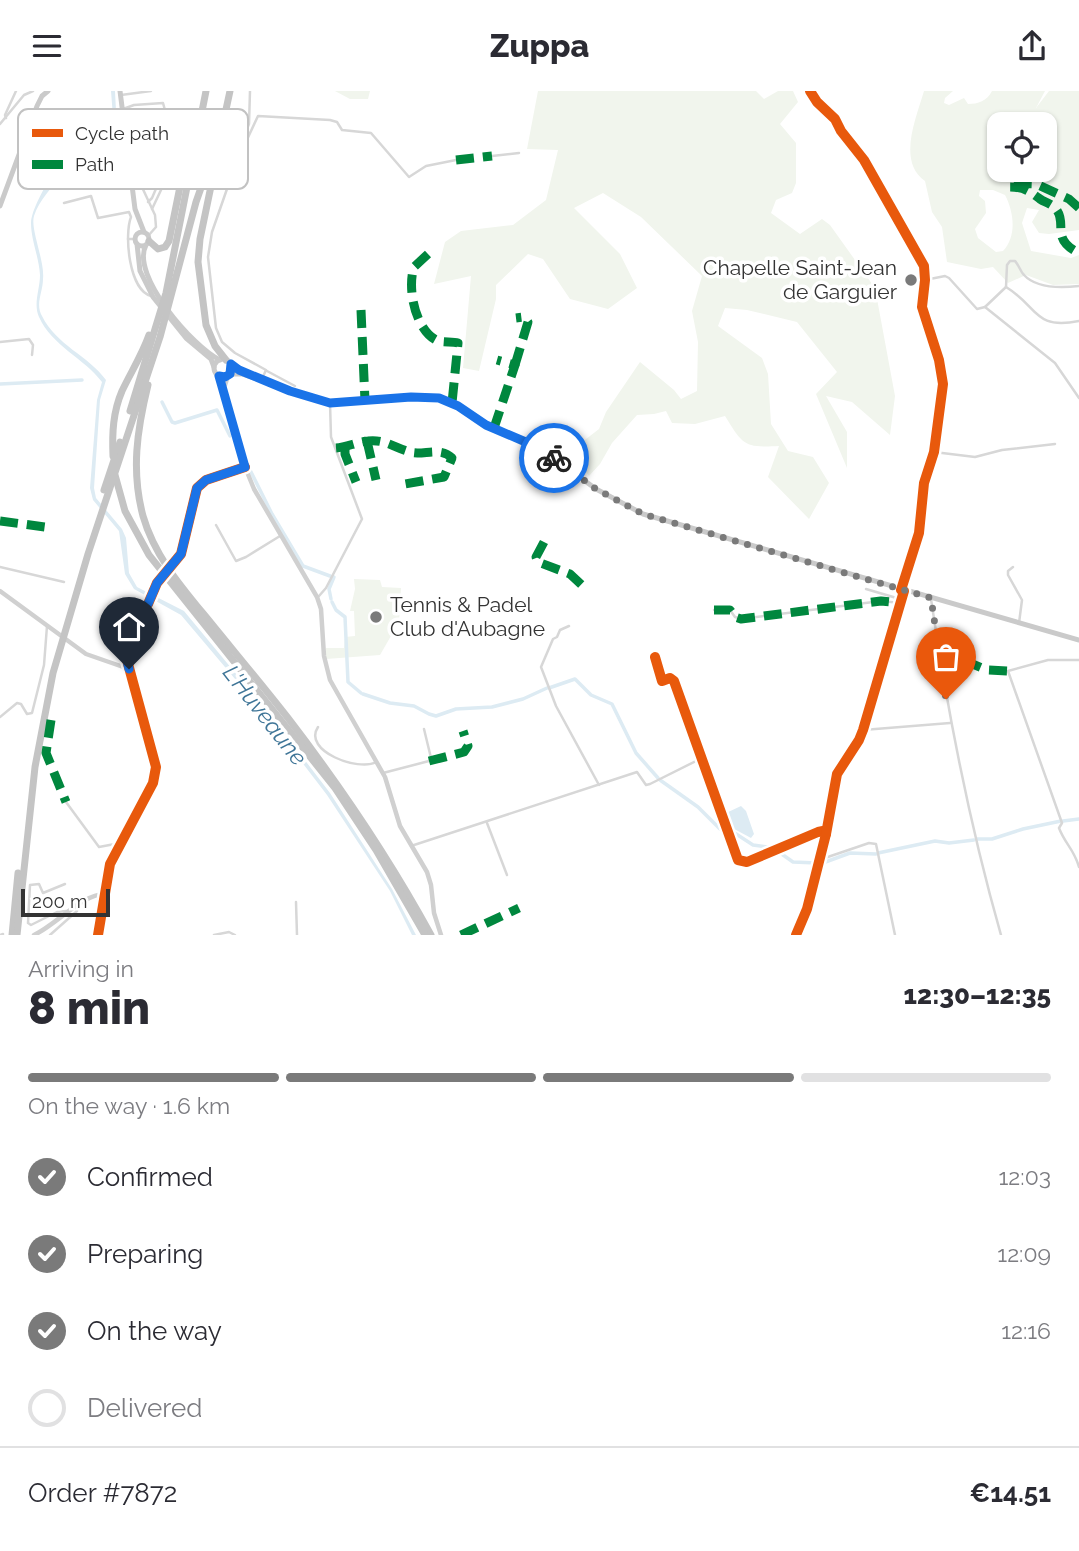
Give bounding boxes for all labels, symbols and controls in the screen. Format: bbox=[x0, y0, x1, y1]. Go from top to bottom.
icon: menu bbox=[28, 27, 66, 65]
text: Zuppa bbox=[490, 27, 589, 64]
icon: share bbox=[1013, 27, 1051, 65]
legend bbox=[18, 109, 248, 189]
map controls bbox=[987, 112, 1057, 182]
button: locate bbox=[987, 112, 1057, 182]
text: Cycle path bbox=[75, 122, 169, 144]
text: Path bbox=[75, 153, 114, 175]
place label: Chapelle Saint-Jean de Garguier bbox=[703, 255, 898, 304]
marker: Chapelle Saint-Jean de Garguier bbox=[903, 272, 919, 288]
courier bbox=[519, 423, 589, 493]
icon: bike bbox=[535, 439, 573, 477]
place label: Tennis & Padel Club d'Aubagne bbox=[390, 592, 545, 641]
pin bbox=[99, 597, 159, 669]
icon: home bbox=[110, 608, 148, 646]
marker: Tennis & Padel Club d'Aubagne bbox=[368, 609, 384, 625]
pin bbox=[916, 627, 976, 699]
icon: bag bbox=[927, 638, 965, 676]
water label: L'Huveaune bbox=[218, 659, 313, 770]
scale bar bbox=[21, 886, 110, 918]
text: 200 m bbox=[32, 890, 87, 912]
text: Arriving in bbox=[28, 955, 134, 982]
text: 12:30–12:35 bbox=[904, 980, 1051, 1010]
text: 8 min bbox=[28, 981, 150, 1035]
text: On the way · 1.6 km bbox=[28, 1092, 230, 1119]
icon: check bbox=[28, 1158, 66, 1196]
text: Confirmed bbox=[87, 1162, 213, 1192]
text: 12:03 bbox=[998, 1163, 1051, 1190]
icon: check bbox=[28, 1235, 66, 1273]
text: Preparing bbox=[87, 1239, 203, 1269]
text: 12:09 bbox=[997, 1240, 1051, 1267]
icon: check bbox=[28, 1312, 66, 1350]
text: On the way bbox=[87, 1316, 222, 1346]
text: 12:16 bbox=[1001, 1317, 1051, 1344]
text: Delivered bbox=[87, 1393, 202, 1423]
text: Order #7872 bbox=[28, 1478, 177, 1508]
text: €14.51 bbox=[969, 1478, 1051, 1508]

